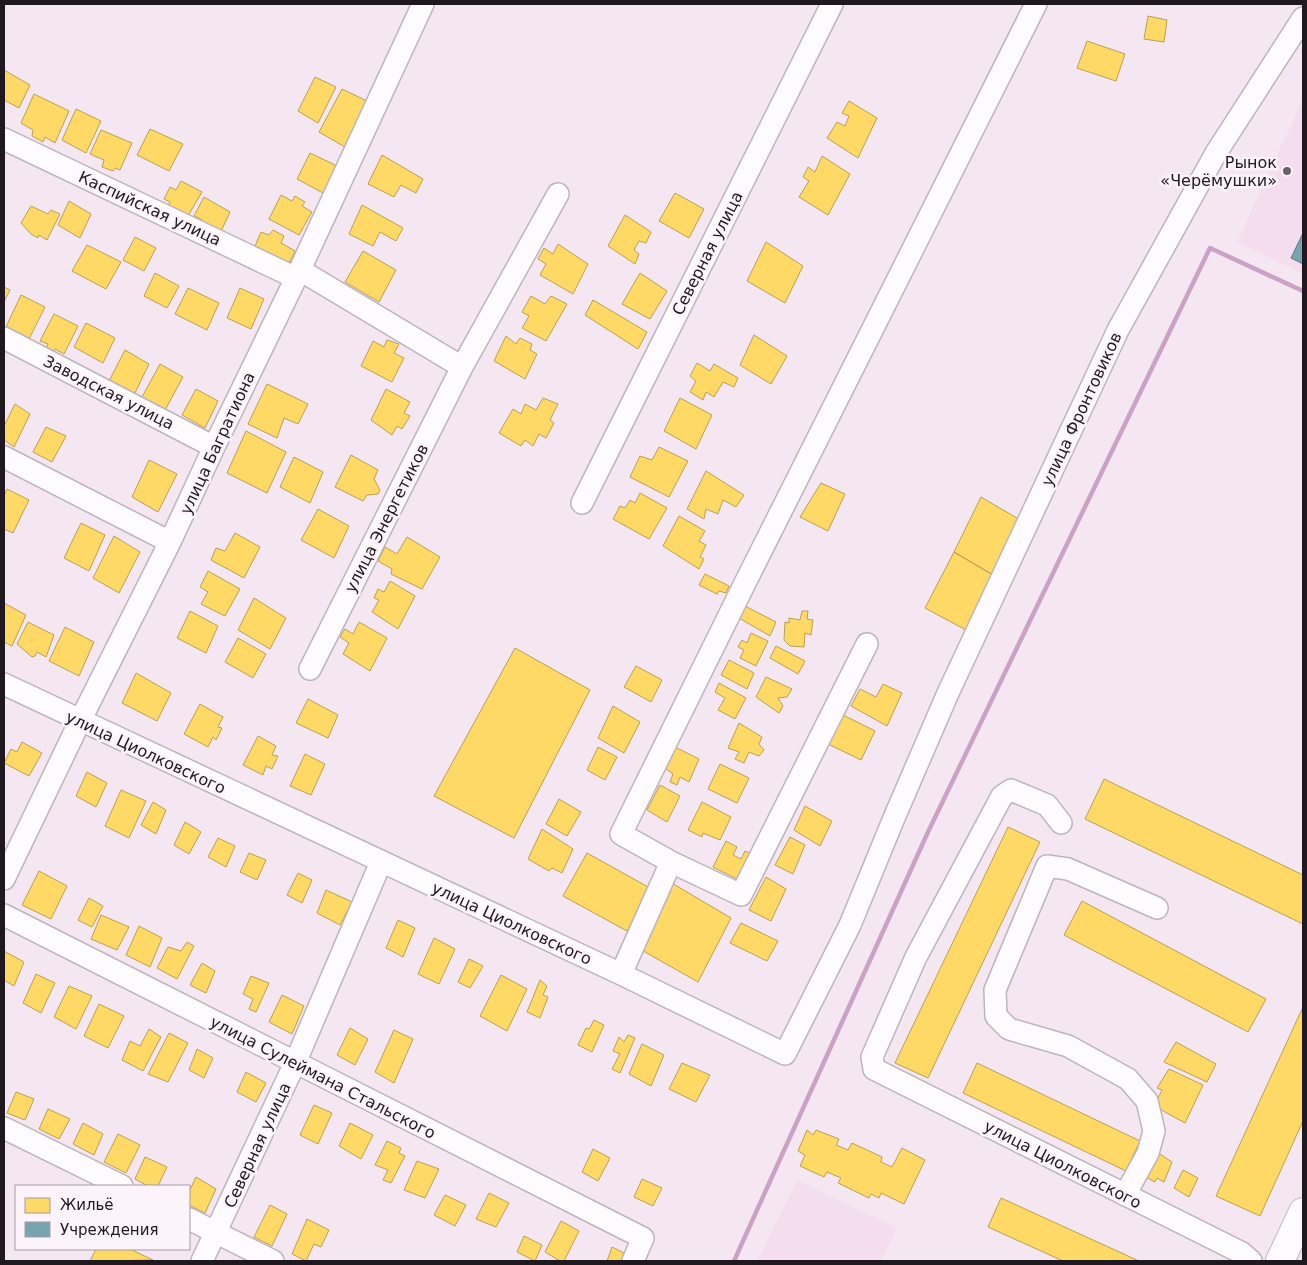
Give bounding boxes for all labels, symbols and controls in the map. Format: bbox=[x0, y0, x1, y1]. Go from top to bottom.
place label: Рынок «Черёмушки» bbox=[1160, 153, 1277, 190]
marker: Рынок «Черёмушки» bbox=[1281, 165, 1293, 177]
street label: Каспийская улица bbox=[76, 167, 224, 250]
street label: Северная улица bbox=[668, 188, 747, 318]
street label: улица Фронтовиков bbox=[1037, 329, 1126, 489]
street label: Заводская улица bbox=[40, 351, 177, 434]
street label: улица Багратиона bbox=[176, 369, 259, 517]
street label: улица Энергетиков bbox=[341, 441, 432, 596]
street label: улица Циолковского bbox=[63, 707, 229, 798]
street label: улица Циолковского bbox=[429, 878, 595, 969]
street label: улица Сулеймана Стальского bbox=[207, 1012, 439, 1143]
street label: Северная улица bbox=[220, 1079, 295, 1211]
street label: улица Циолковского bbox=[981, 1116, 1145, 1212]
legend bbox=[15, 1185, 190, 1250]
text: Жильё bbox=[60, 1196, 114, 1214]
text: Учреждения bbox=[60, 1221, 158, 1239]

